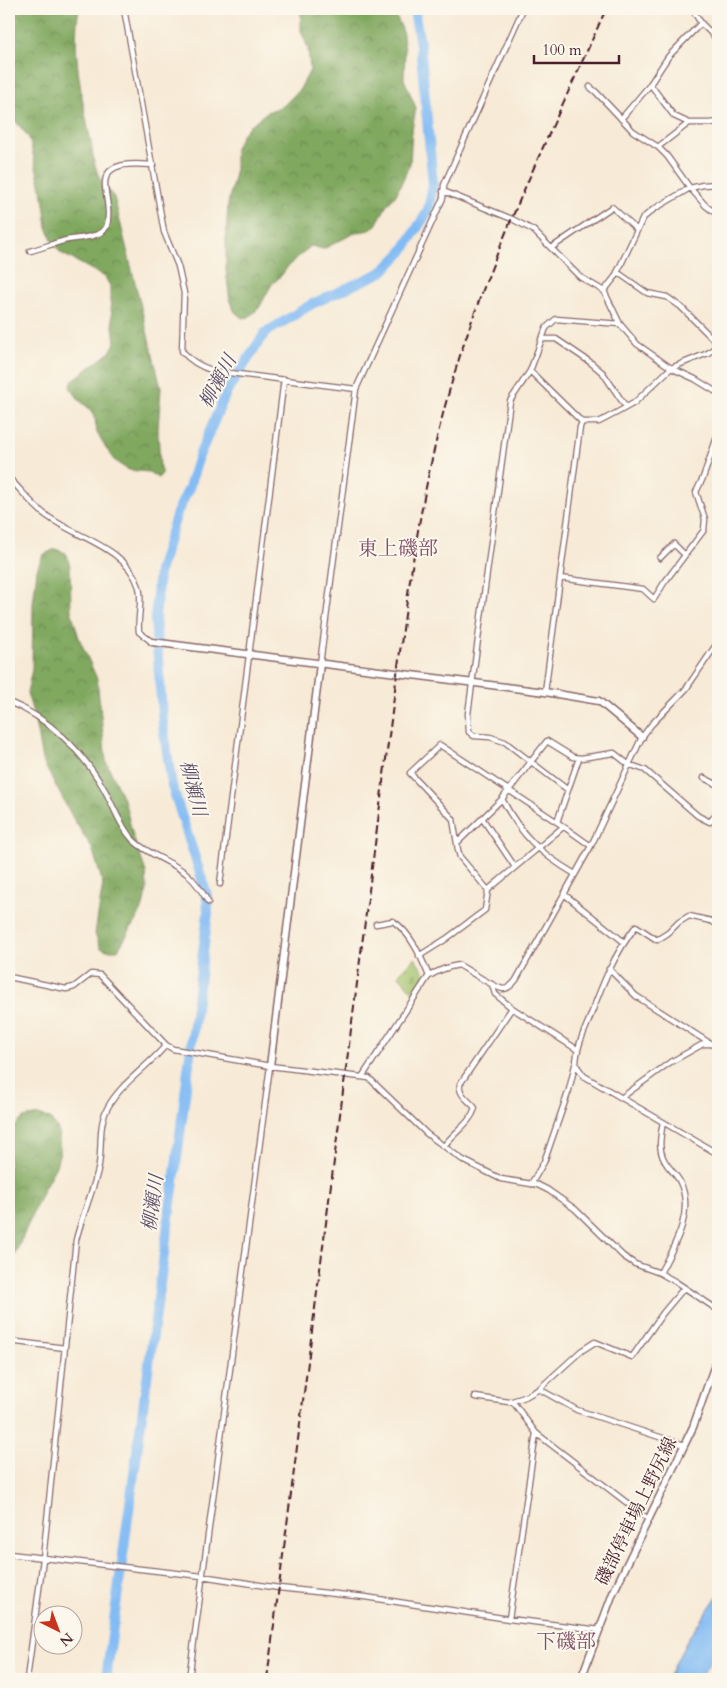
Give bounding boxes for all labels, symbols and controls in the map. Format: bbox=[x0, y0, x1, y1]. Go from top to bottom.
scale bar bbox=[534, 32, 620, 64]
text: 100 m bbox=[542, 40, 582, 60]
water label: 柳瀬川 bbox=[193, 348, 244, 413]
district label: 東上磯部 bbox=[358, 535, 438, 562]
water label: 柳瀬川 bbox=[174, 757, 213, 821]
water label: 柳瀬川 bbox=[136, 1171, 170, 1233]
street label: 磯部停車場上野尻線 bbox=[590, 1433, 683, 1590]
north arrow bbox=[32, 1606, 82, 1656]
text: N bbox=[55, 1628, 77, 1650]
district label: 下磯部 bbox=[536, 1628, 596, 1655]

